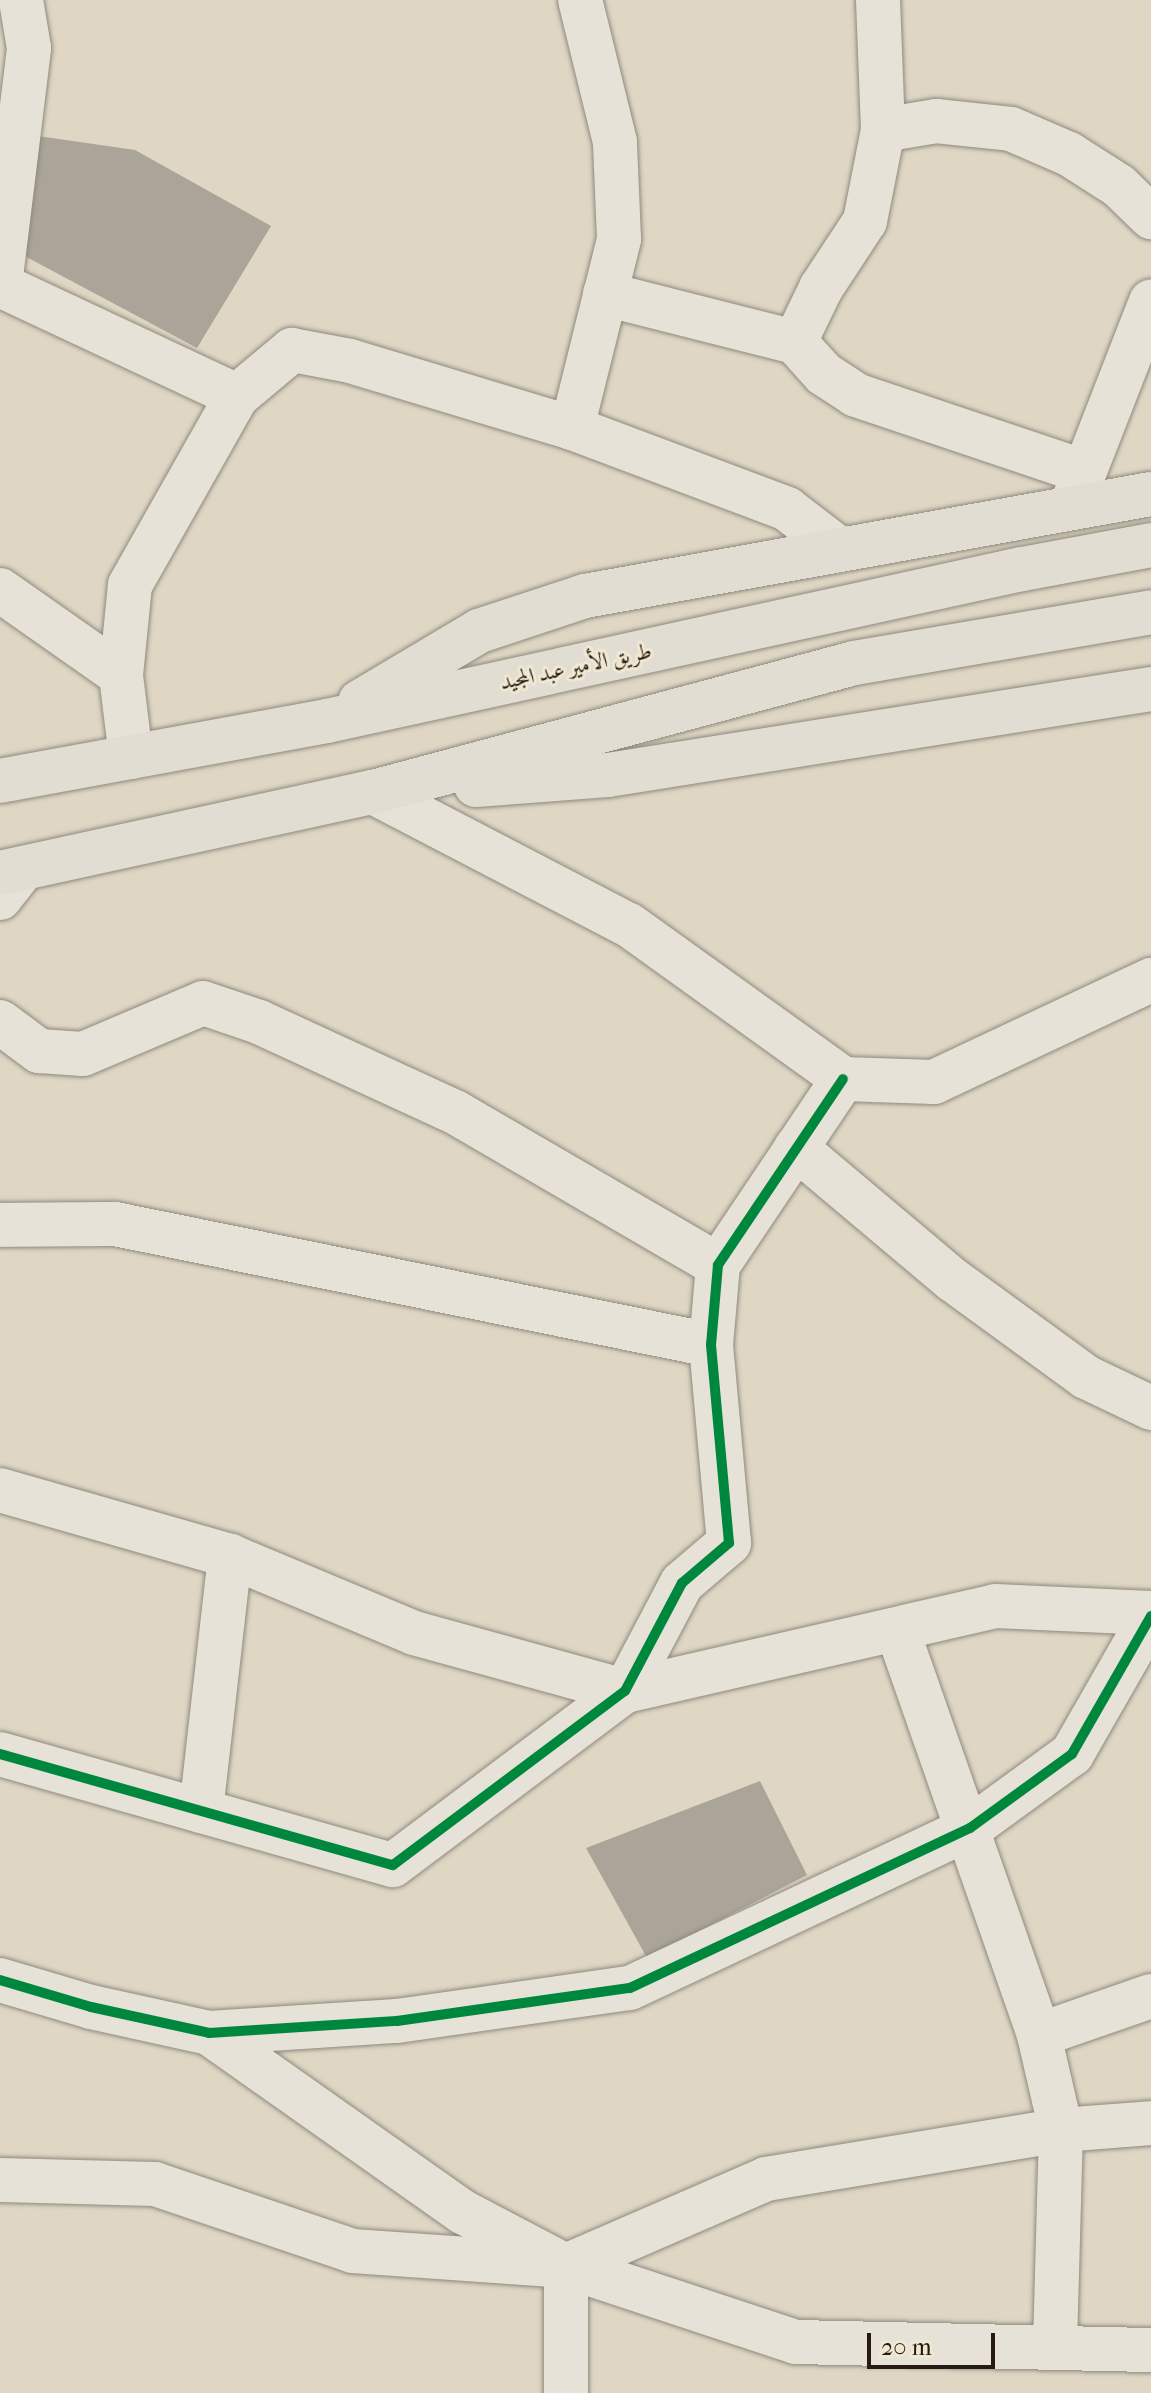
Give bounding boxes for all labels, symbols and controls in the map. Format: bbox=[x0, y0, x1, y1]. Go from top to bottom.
street label: طريق الأمير عبد المجيد bbox=[498, 638, 654, 696]
scale bar bbox=[871, 2317, 999, 2367]
text: 20 m bbox=[881, 2333, 932, 2361]

